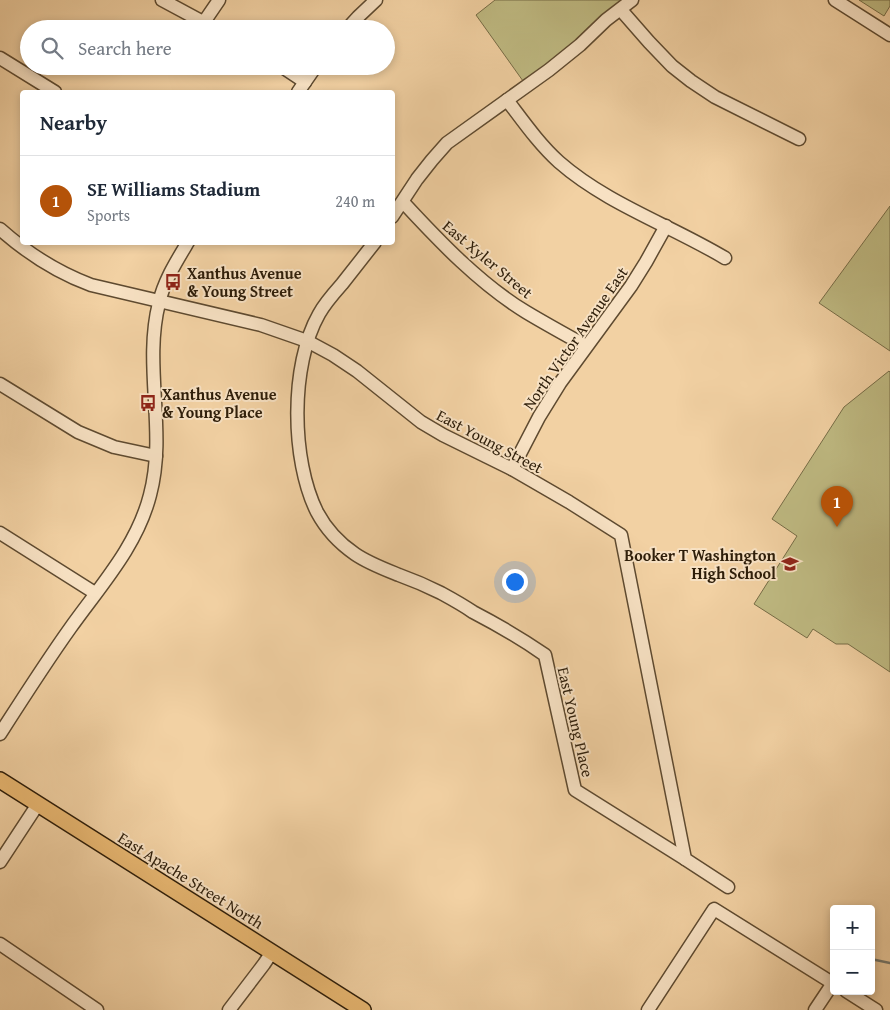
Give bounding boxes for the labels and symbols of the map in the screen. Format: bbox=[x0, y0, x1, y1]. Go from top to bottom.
street label: East Xyler Street bbox=[438, 214, 539, 304]
place label: Xanthus Avenue & Young Street bbox=[187, 261, 302, 303]
street label: North Victor Avenue East bbox=[516, 261, 634, 414]
bus stop icon: Xanthus Avenue & Young Street bbox=[163, 272, 183, 292]
place label: Xanthus Avenue & Young Place bbox=[162, 382, 277, 424]
bus stop icon: Xanthus Avenue & Young Place bbox=[138, 393, 158, 413]
street label: East Young Street bbox=[432, 403, 548, 479]
pin: 1 bbox=[821, 486, 853, 527]
place label: Booker T Washington High School bbox=[624, 543, 777, 585]
school or university icon: Booker T Washington High School bbox=[780, 554, 800, 574]
your location bbox=[502, 569, 528, 595]
street label: East Young Place bbox=[552, 665, 600, 779]
street label: East Apache Street North bbox=[113, 825, 269, 935]

